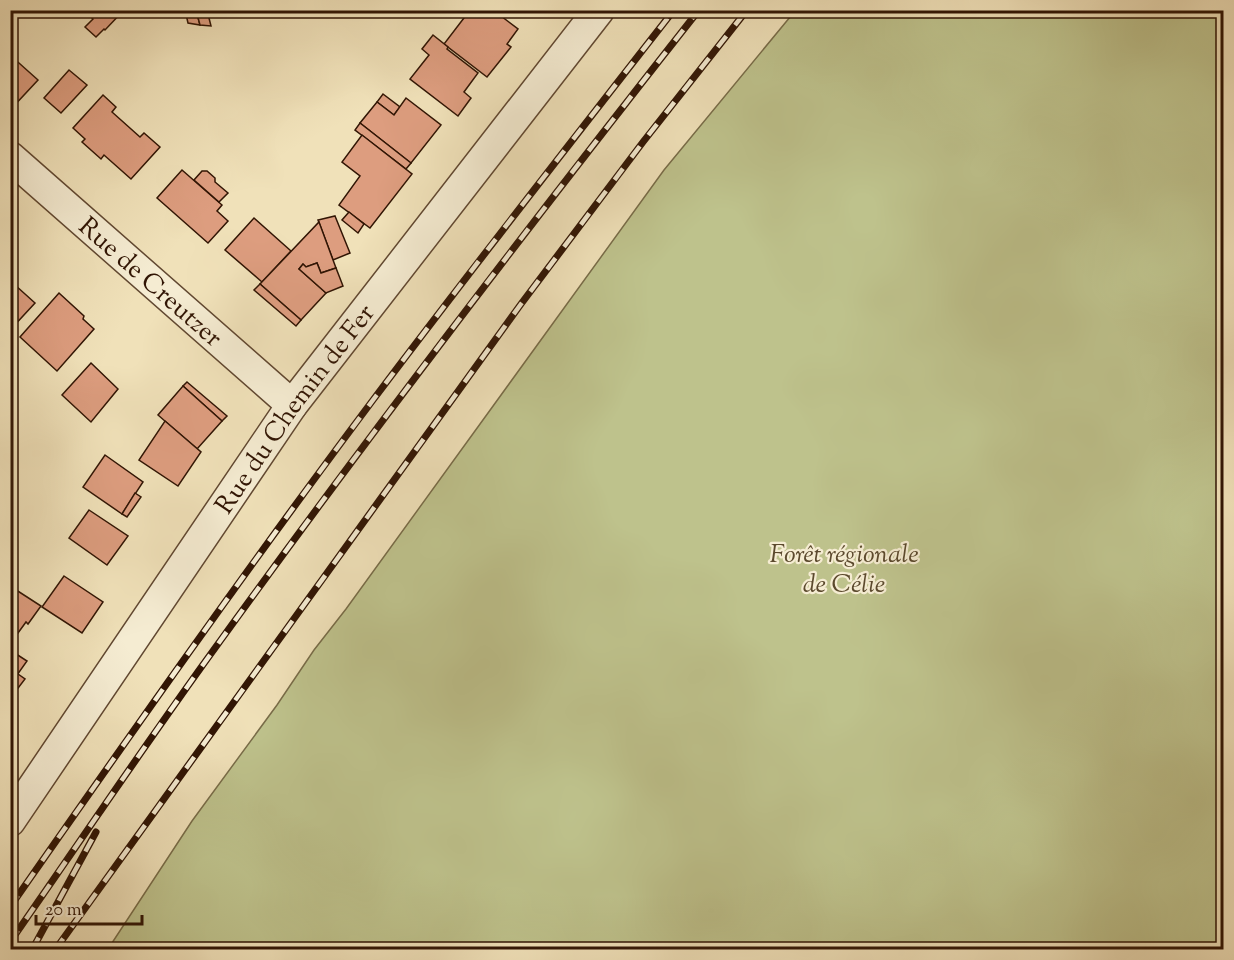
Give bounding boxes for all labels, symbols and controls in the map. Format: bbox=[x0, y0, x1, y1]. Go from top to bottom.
street label: Rue de Creutzer bbox=[69, 209, 230, 357]
street label: Rue du Chemin de Fer bbox=[207, 297, 385, 522]
park label: Forêt régionale de Célie bbox=[769, 537, 919, 604]
scale bar bbox=[36, 888, 142, 926]
text: 20 m bbox=[45, 898, 82, 924]

